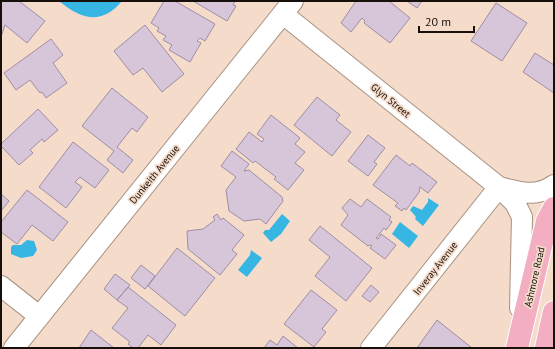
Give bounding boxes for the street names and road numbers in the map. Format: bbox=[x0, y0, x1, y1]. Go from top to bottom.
street label: Glyn Street bbox=[368, 80, 414, 121]
street label: Dunkeith Avenue bbox=[127, 142, 182, 206]
street label: Inveray Avenue bbox=[410, 239, 460, 298]
street label: Ashmore Road bbox=[521, 246, 548, 308]

